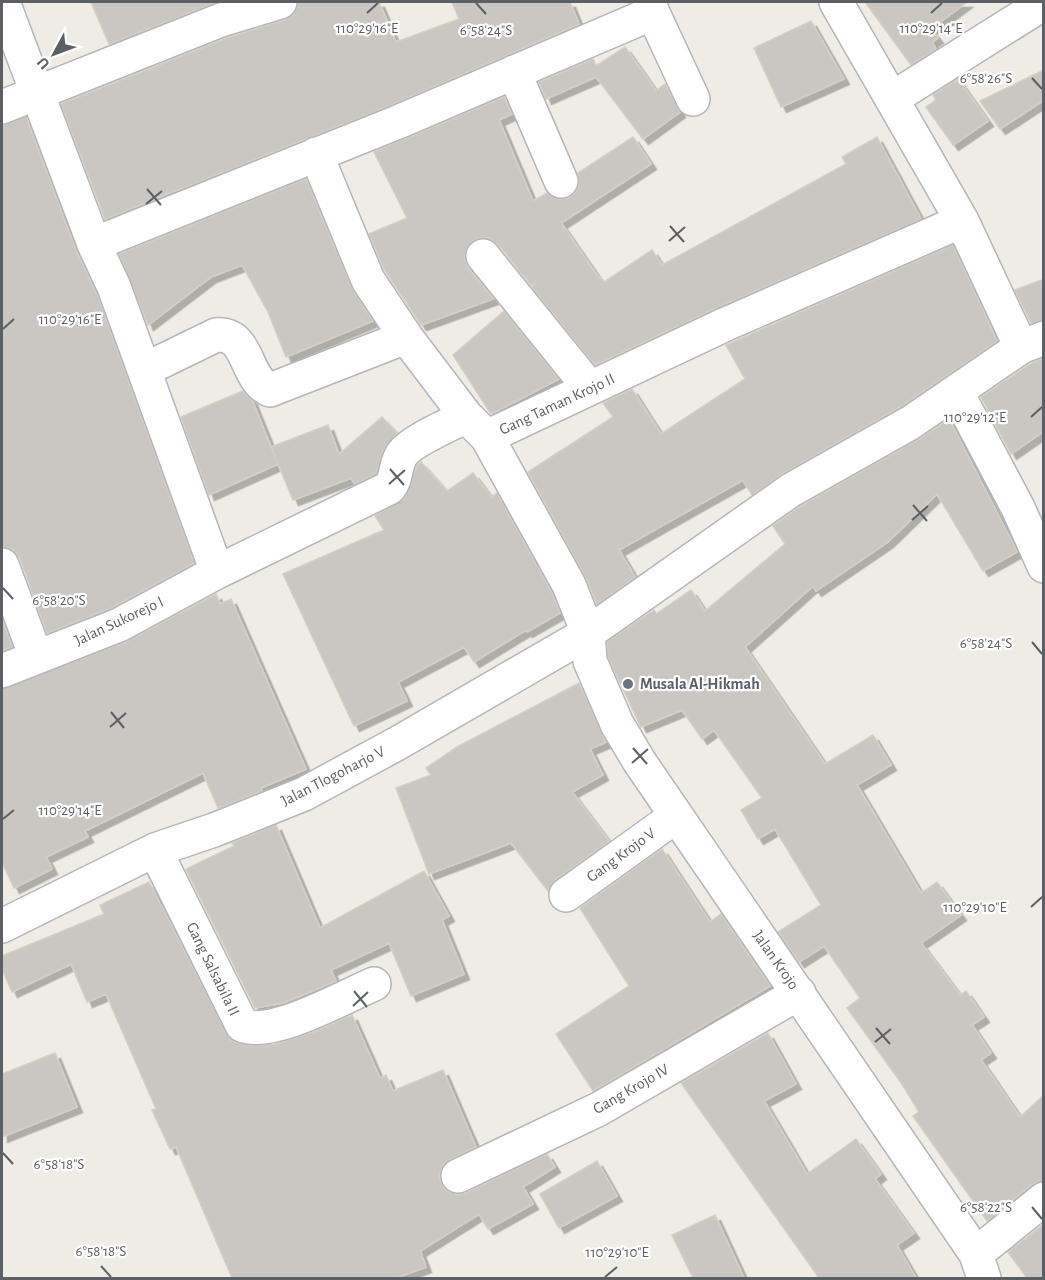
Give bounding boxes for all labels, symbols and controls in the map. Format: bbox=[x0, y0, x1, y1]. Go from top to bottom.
text: 110°29'16"E bbox=[336, 21, 398, 36]
text: 110°29'14"E bbox=[900, 21, 962, 36]
text: 6°58'24"S bbox=[460, 23, 512, 38]
north arrow bbox=[24, 24, 84, 84]
text: U bbox=[34, 54, 53, 72]
text: 6°58'26"S bbox=[960, 71, 1012, 86]
text: 110°29'16"E bbox=[39, 312, 101, 327]
street label: Gang Taman Krojo II bbox=[497, 370, 618, 439]
text: 110°29'12"E bbox=[944, 410, 1006, 425]
text: 6°58'20"S bbox=[32, 593, 86, 608]
street label: Jalan Sukorejo I bbox=[72, 593, 166, 649]
text: 6°58'24"S bbox=[960, 636, 1012, 651]
place label: Musala Al-Hikmah bbox=[640, 676, 760, 692]
marker: Musala Al-Hikmah bbox=[621, 677, 635, 691]
street label: Jalan Tlogoharjo V bbox=[279, 743, 388, 810]
text: 110°29'14"E bbox=[39, 803, 101, 818]
street label: Gang Krojo V bbox=[584, 825, 659, 886]
text: 110°29'10"E bbox=[943, 900, 1007, 915]
street label: Gang Salsabila II bbox=[183, 920, 243, 1018]
street label: Jalan Krojo bbox=[749, 928, 802, 993]
street label: Gang Krojo IV bbox=[590, 1061, 672, 1118]
text: 6°58'18"S bbox=[34, 1157, 84, 1172]
text: 6°58'22"S bbox=[960, 1200, 1012, 1215]
text: 6°58'18"S bbox=[76, 1244, 126, 1259]
text: 110°29'10"E bbox=[585, 1245, 649, 1260]

